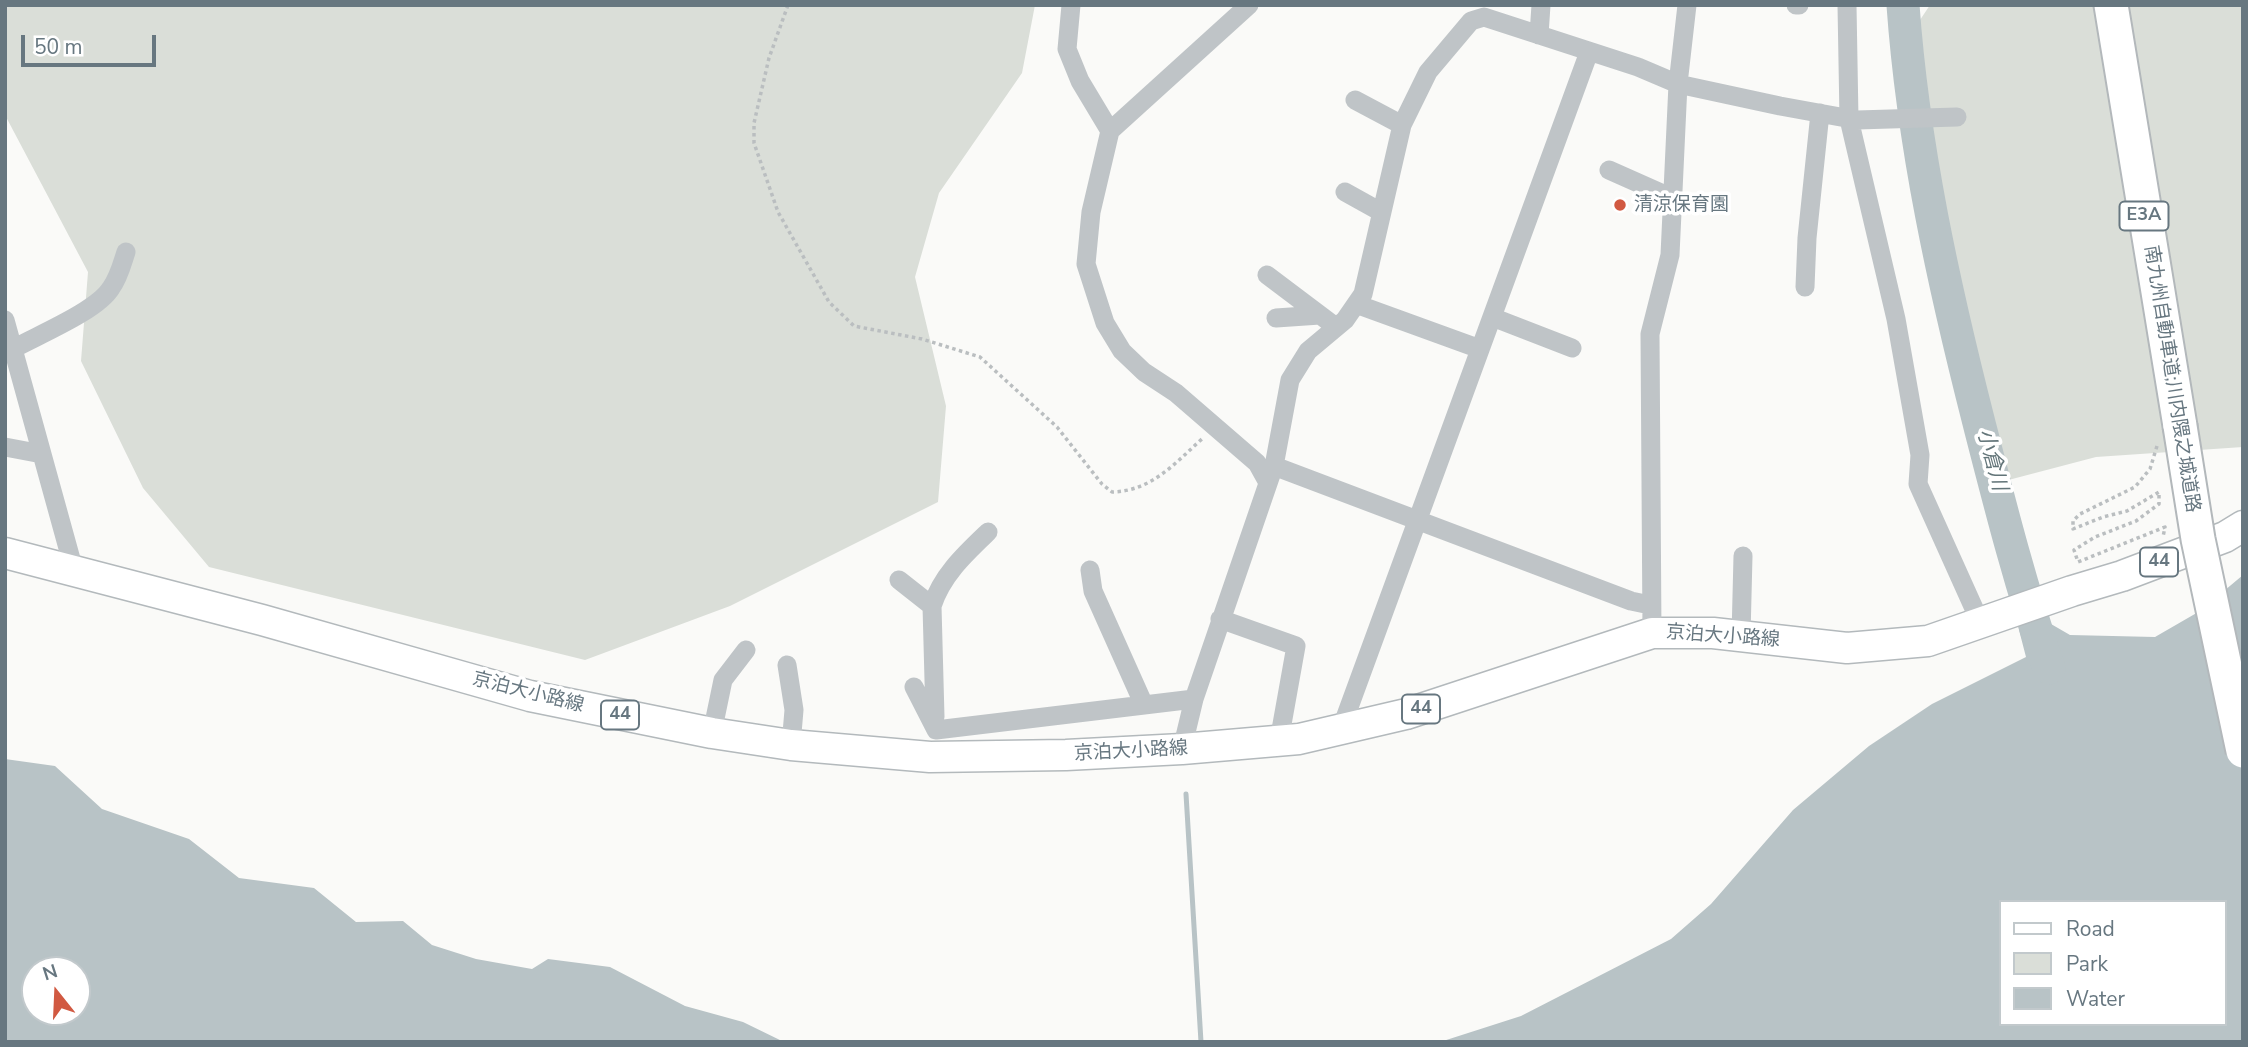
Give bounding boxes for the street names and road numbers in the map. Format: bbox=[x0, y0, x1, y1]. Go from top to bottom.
road number: E3A bbox=[2120, 202, 2168, 230]
street label: 南九州自動車道;川内隈之城道路 bbox=[2139, 244, 2203, 514]
road number: 44 bbox=[2140, 548, 2178, 576]
street label: 京泊大小路線 bbox=[1665, 622, 1781, 652]
street label: 京泊大小路線 bbox=[470, 668, 586, 718]
road number: 44 bbox=[1402, 694, 1440, 724]
road number: 44 bbox=[601, 700, 639, 730]
street label: 京泊大小路線 bbox=[1073, 738, 1189, 766]

